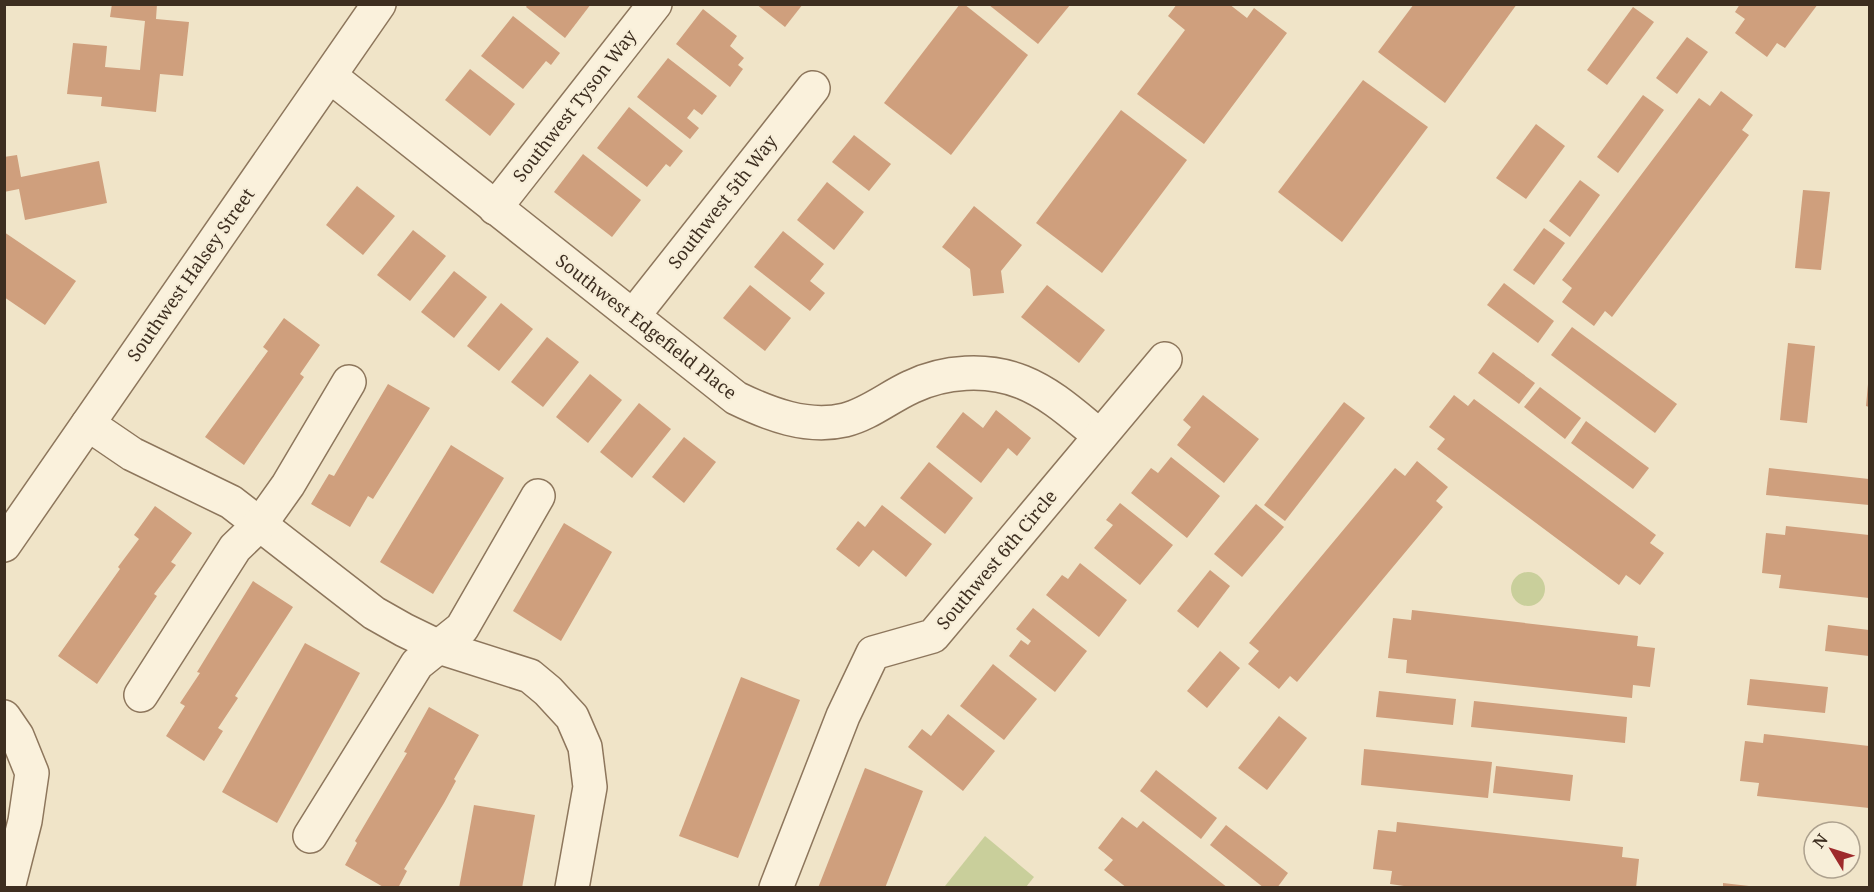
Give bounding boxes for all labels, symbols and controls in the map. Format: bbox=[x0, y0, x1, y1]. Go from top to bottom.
street label: Southwest Tyson Way bbox=[507, 24, 642, 187]
street label: Southwest 5th Way bbox=[662, 129, 783, 273]
street label: Southwest Halsey Street bbox=[121, 183, 259, 366]
street label: Southwest Edgefield Place bbox=[551, 248, 742, 404]
street label: Southwest 6th Circle bbox=[931, 484, 1062, 634]
north arrow bbox=[1802, 820, 1862, 880]
text: N bbox=[1808, 829, 1833, 853]

